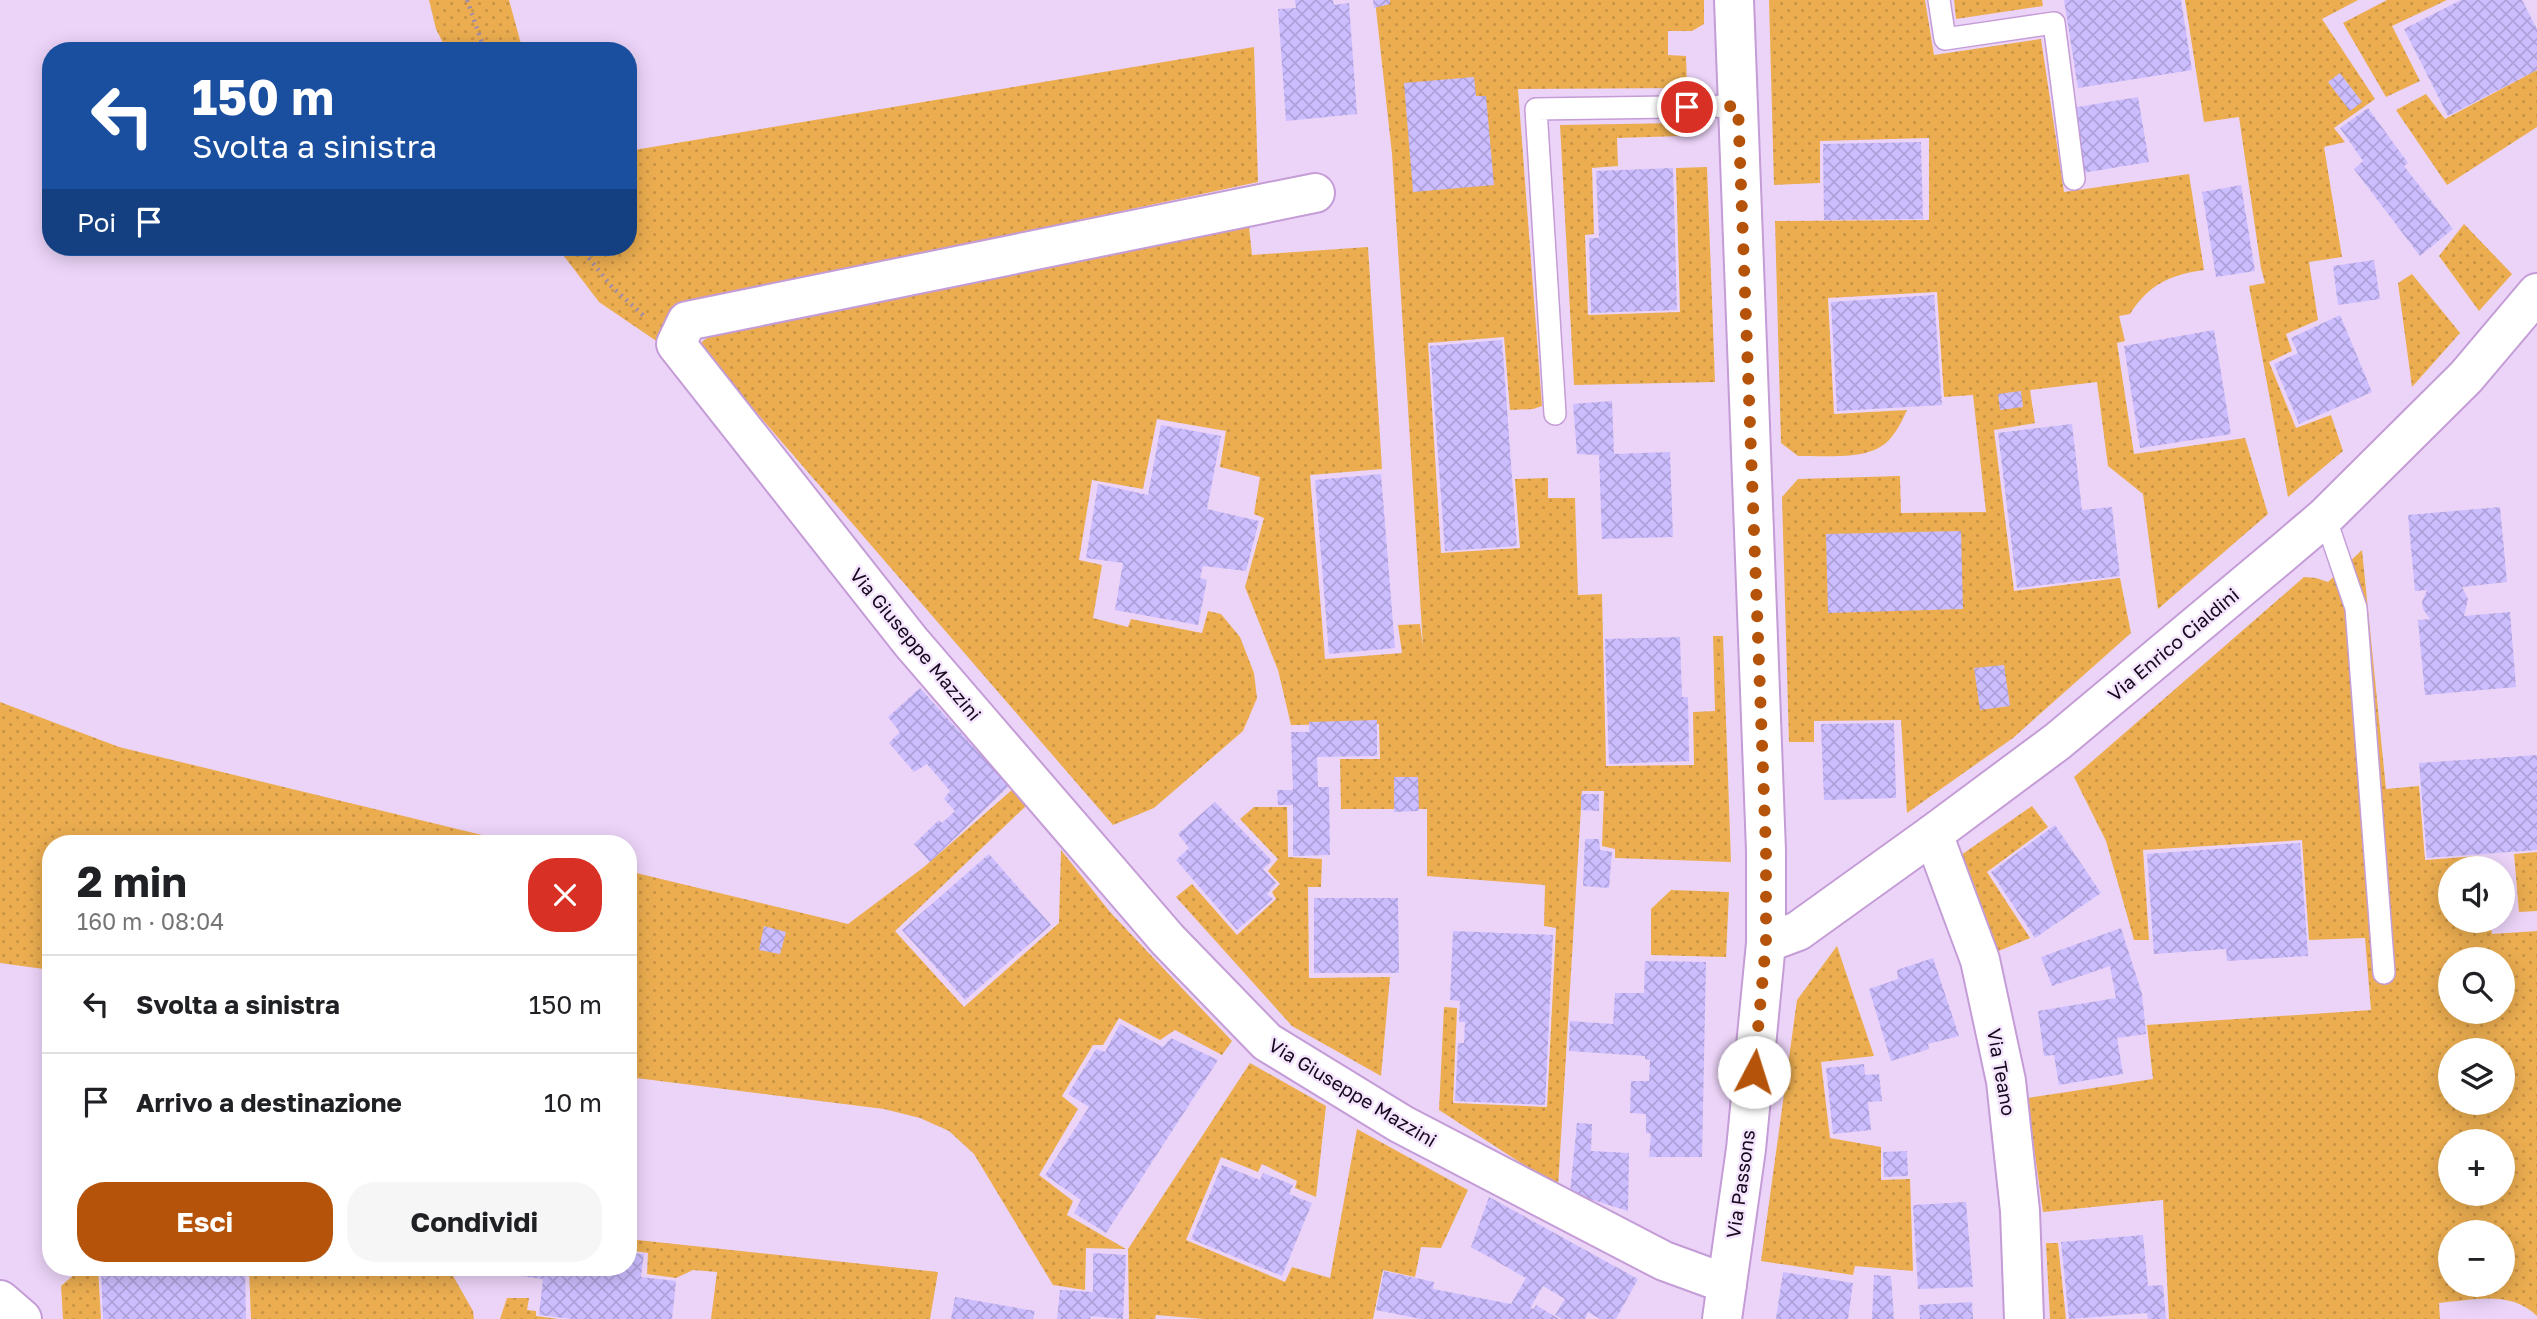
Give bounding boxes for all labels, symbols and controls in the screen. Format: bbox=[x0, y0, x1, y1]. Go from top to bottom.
text: 150 m bbox=[192, 67, 334, 126]
icon: left bbox=[77, 70, 168, 161]
pin bbox=[1657, 77, 1717, 137]
icon: arrive bbox=[1668, 88, 1706, 126]
text: Svolta a sinistra bbox=[192, 127, 437, 165]
icon: arrive bbox=[130, 203, 168, 241]
text: Poi bbox=[77, 207, 116, 238]
street label: Via Giuseppe Mazzini bbox=[845, 563, 987, 725]
street label: Via Enrico Cialdini bbox=[2103, 583, 2243, 705]
text: 2 min bbox=[77, 856, 187, 906]
map controls bbox=[2438, 856, 2515, 1297]
button: sound bbox=[2438, 856, 2515, 933]
button: close bbox=[528, 858, 602, 932]
text: 160 m · 08:04 bbox=[77, 907, 224, 935]
button: search bbox=[2438, 947, 2515, 1024]
icon: left bbox=[77, 985, 115, 1023]
text: Svolta a sinistra bbox=[136, 989, 340, 1020]
text: 150 m bbox=[529, 989, 602, 1020]
street label: Via Teano bbox=[1983, 1027, 2021, 1117]
street label: Via Giuseppe Mazzini bbox=[1265, 1033, 1441, 1151]
position arrow bbox=[1717, 1035, 1791, 1109]
button: layers bbox=[2438, 1038, 2515, 1115]
icon: arrive bbox=[77, 1083, 115, 1121]
text: Arrivo a destinazione bbox=[136, 1087, 402, 1118]
text: 10 m bbox=[544, 1087, 602, 1118]
street label: Via Passons bbox=[1721, 1128, 1759, 1240]
button: + bbox=[2438, 1129, 2515, 1206]
button: Esci bbox=[77, 1182, 333, 1262]
button: Condividi bbox=[347, 1182, 602, 1262]
button: − bbox=[2438, 1220, 2515, 1297]

